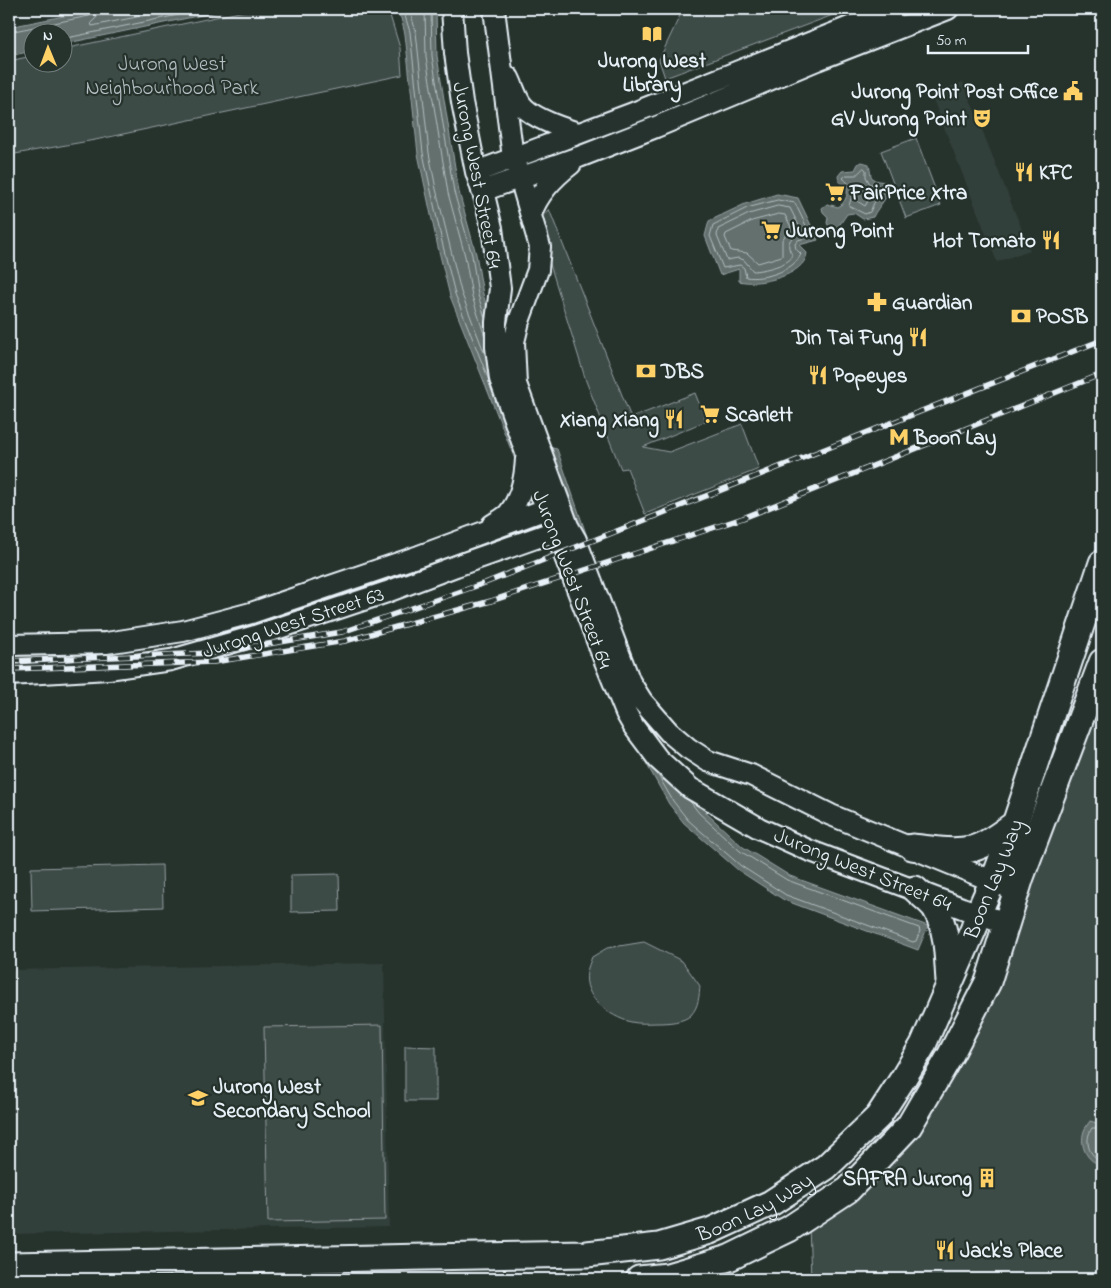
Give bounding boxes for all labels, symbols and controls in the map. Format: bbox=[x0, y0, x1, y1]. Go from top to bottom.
north arrow bbox=[22, 22, 72, 72]
scale bar bbox=[928, 22, 1028, 54]
library icon: Jurong West Library bbox=[641, 23, 663, 45]
text: N bbox=[43, 26, 53, 47]
text: 50 m bbox=[936, 30, 967, 52]
place label: Jurong West Library bbox=[598, 47, 707, 103]
park label: Jurong West Neighbourhood Park bbox=[85, 50, 259, 106]
place label: Jurong Point Post Office bbox=[852, 78, 1059, 110]
street label: Jurong West Street 64 bbox=[441, 80, 509, 272]
public building icon: Jurong Point Post Office bbox=[1062, 80, 1084, 102]
place label: GV Jurong Point bbox=[831, 105, 968, 137]
theatre icon: GV Jurong Point bbox=[971, 107, 993, 129]
place label: KFC bbox=[1039, 159, 1073, 189]
restaurant icon: KFC bbox=[1013, 161, 1035, 183]
place label: FairPrice Xtra bbox=[849, 179, 967, 209]
supermarket icon: FairPrice Xtra bbox=[824, 181, 846, 203]
place label: Jurong Point bbox=[786, 217, 895, 249]
supermarket icon: Jurong Point bbox=[760, 219, 782, 241]
place label: Hot Tomato bbox=[933, 227, 1036, 257]
restaurant icon: Hot Tomato bbox=[1040, 229, 1062, 251]
place label: Guardian bbox=[892, 289, 972, 319]
pharmacy icon: Guardian bbox=[866, 291, 888, 313]
place label: POSB bbox=[1036, 303, 1088, 333]
bank icon: POSB bbox=[1010, 305, 1032, 327]
place label: Din Tai Fung bbox=[791, 324, 903, 356]
restaurant icon: Din Tai Fung bbox=[907, 326, 929, 348]
place label: DBS bbox=[660, 358, 705, 388]
bank icon: DBS bbox=[635, 360, 657, 382]
place label: Popeyes bbox=[833, 362, 908, 394]
restaurant icon: Popeyes bbox=[807, 364, 829, 386]
place label: Scarlett bbox=[725, 401, 794, 431]
supermarket icon: Scarlett bbox=[699, 403, 721, 425]
place label: Xiang Xiang bbox=[560, 406, 659, 438]
restaurant icon: Xiang Xiang bbox=[663, 408, 685, 430]
place label: Boon Lay bbox=[913, 424, 997, 456]
metro station icon: Boon Lay bbox=[888, 426, 910, 448]
street label: Jurong West Street 64 bbox=[521, 486, 619, 675]
street label: Jurong West Street 63 bbox=[199, 580, 389, 669]
street label: Boon Lay Way bbox=[957, 815, 1034, 946]
street label: Jurong West Street 64 bbox=[768, 821, 956, 922]
place label: Jurong West Secondary School bbox=[213, 1073, 371, 1129]
school or university icon: Jurong West Secondary School bbox=[187, 1087, 209, 1109]
place label: SAFRA Jurong bbox=[843, 1165, 972, 1197]
street label: Boon Lay Way bbox=[693, 1167, 820, 1251]
building icon: SAFRA Jurong bbox=[976, 1167, 998, 1189]
place label: Jack's Place bbox=[960, 1237, 1063, 1267]
restaurant icon: Jack's Place bbox=[934, 1239, 956, 1261]

